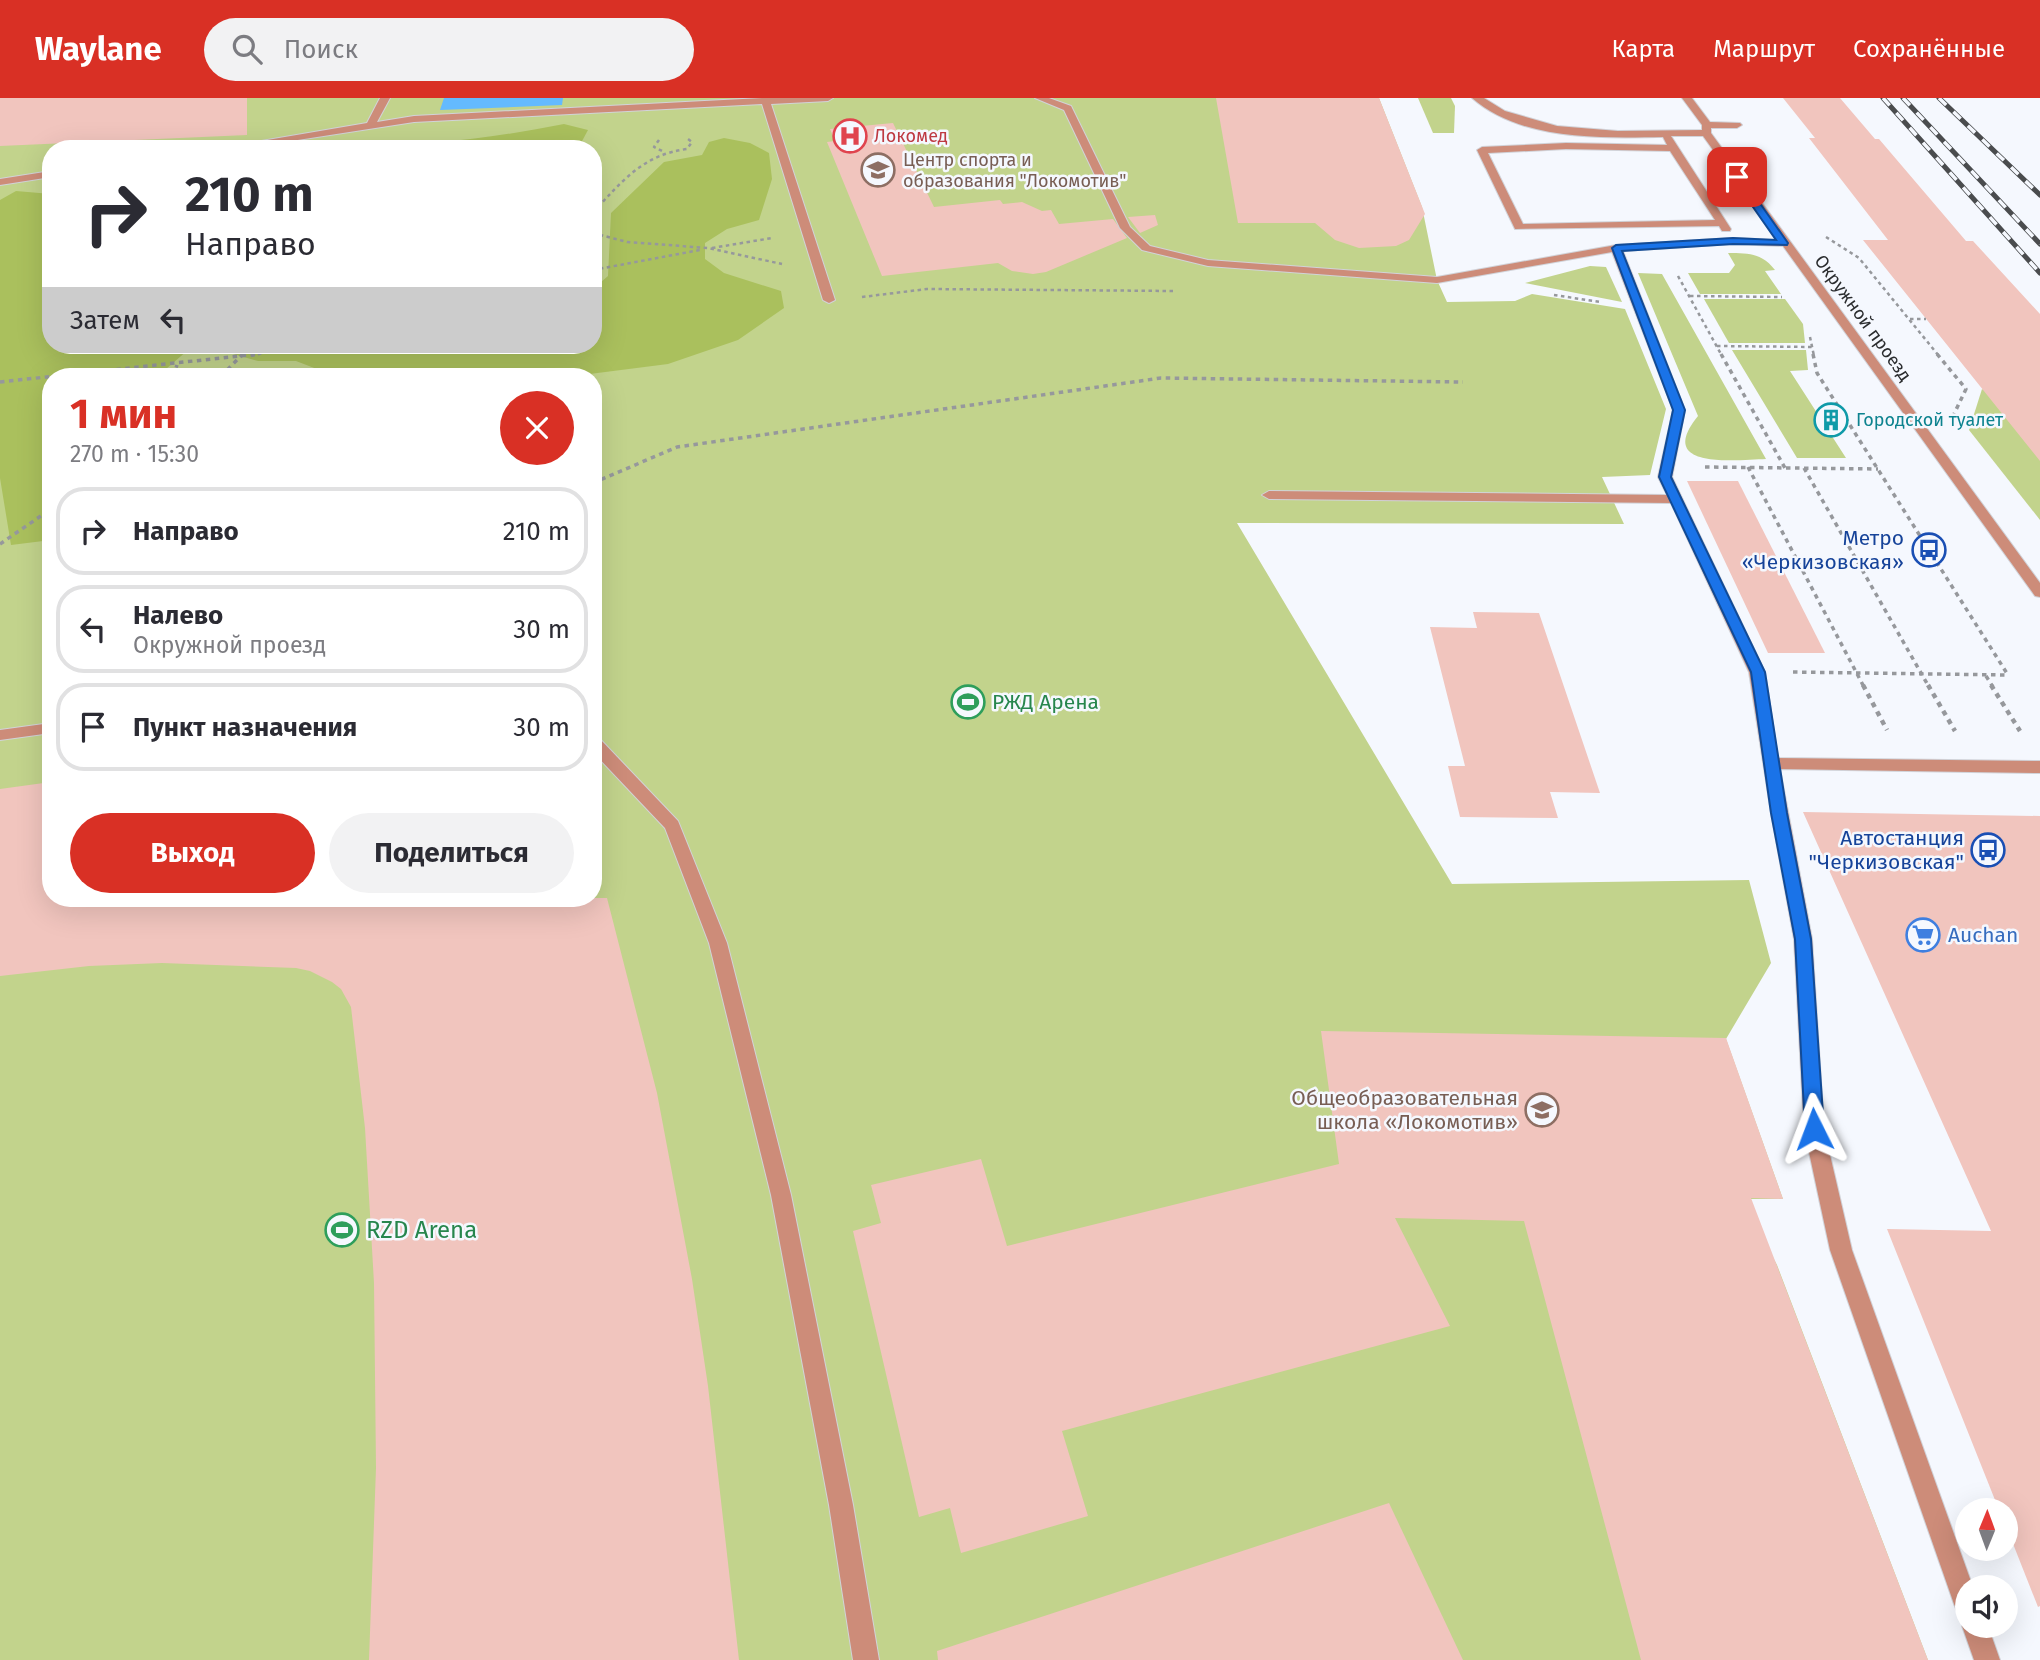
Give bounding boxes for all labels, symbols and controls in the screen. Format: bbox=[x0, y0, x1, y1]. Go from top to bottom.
search box bbox=[204, 18, 694, 81]
text: Waylane bbox=[35, 29, 162, 69]
icon: search bbox=[228, 30, 266, 68]
text: Поиск bbox=[284, 34, 358, 65]
text: Карта bbox=[1612, 35, 1675, 63]
text: Маршрут bbox=[1713, 35, 1815, 63]
text: Сохранённые bbox=[1853, 35, 2005, 63]
hospital icon: Локомед bbox=[831, 117, 869, 155]
place label: Локомед bbox=[874, 125, 948, 147]
pin bbox=[1707, 147, 1767, 207]
place label: Центр спорта и образования "Локомотив" bbox=[903, 149, 1126, 192]
school or university icon: Центр спорта и образования "Локомотив" bbox=[859, 151, 897, 189]
icon: arrive bbox=[1718, 158, 1756, 196]
text: 210 m bbox=[185, 165, 314, 224]
icon: right bbox=[70, 168, 161, 259]
text: Направо bbox=[185, 225, 316, 263]
street label: Окружной проезд bbox=[1810, 250, 1916, 386]
icon: left bbox=[154, 301, 192, 339]
text: Затем bbox=[70, 305, 140, 336]
text: 1 мин bbox=[70, 389, 177, 439]
button: close bbox=[500, 391, 574, 465]
building icon: Городской туалет bbox=[1812, 401, 1850, 439]
place label: Городской туалет bbox=[1856, 409, 2004, 431]
text: 270 m · 15:30 bbox=[70, 440, 199, 468]
icon: right bbox=[74, 512, 112, 550]
text: Направо bbox=[133, 516, 239, 547]
text: 210 m bbox=[503, 516, 570, 547]
place label: Метро «Черкизовская» bbox=[1742, 525, 1904, 575]
bus stop icon: Метро «Черкизовская» bbox=[1910, 531, 1948, 569]
text: Налево bbox=[133, 600, 223, 631]
icon: left bbox=[74, 610, 112, 648]
text: 30 m bbox=[513, 614, 570, 645]
text: Окружной проезд bbox=[133, 631, 326, 659]
sports icon: РЖД Арена bbox=[949, 683, 987, 721]
place label: РЖД Арена bbox=[992, 689, 1099, 715]
icon: arrive bbox=[74, 708, 112, 746]
text: Пункт назначения bbox=[133, 712, 357, 743]
text: 30 m bbox=[513, 712, 570, 743]
button: Выход bbox=[70, 813, 315, 893]
button: Поделиться bbox=[329, 813, 574, 893]
place label: Автостанция "Черкизовская" bbox=[1808, 825, 1964, 875]
bus stop icon: Автостанция "Черкизовская" bbox=[1969, 831, 2007, 869]
supermarket icon: Auchan bbox=[1904, 916, 1942, 954]
place label: Auchan bbox=[1948, 922, 2018, 948]
place label: Общеобразовательная школа «Локомотив» bbox=[1291, 1085, 1518, 1135]
school or university icon: Общеобразовательная школа «Локомотив» bbox=[1523, 1091, 1561, 1129]
position arrow bbox=[1777, 1092, 1851, 1166]
sports icon: RZD Arena bbox=[323, 1211, 361, 1249]
place label: RZD Arena bbox=[366, 1216, 477, 1244]
north arrow bbox=[1955, 1498, 2018, 1561]
map controls bbox=[1955, 1498, 2018, 1638]
button: sound bbox=[1955, 1575, 2018, 1638]

